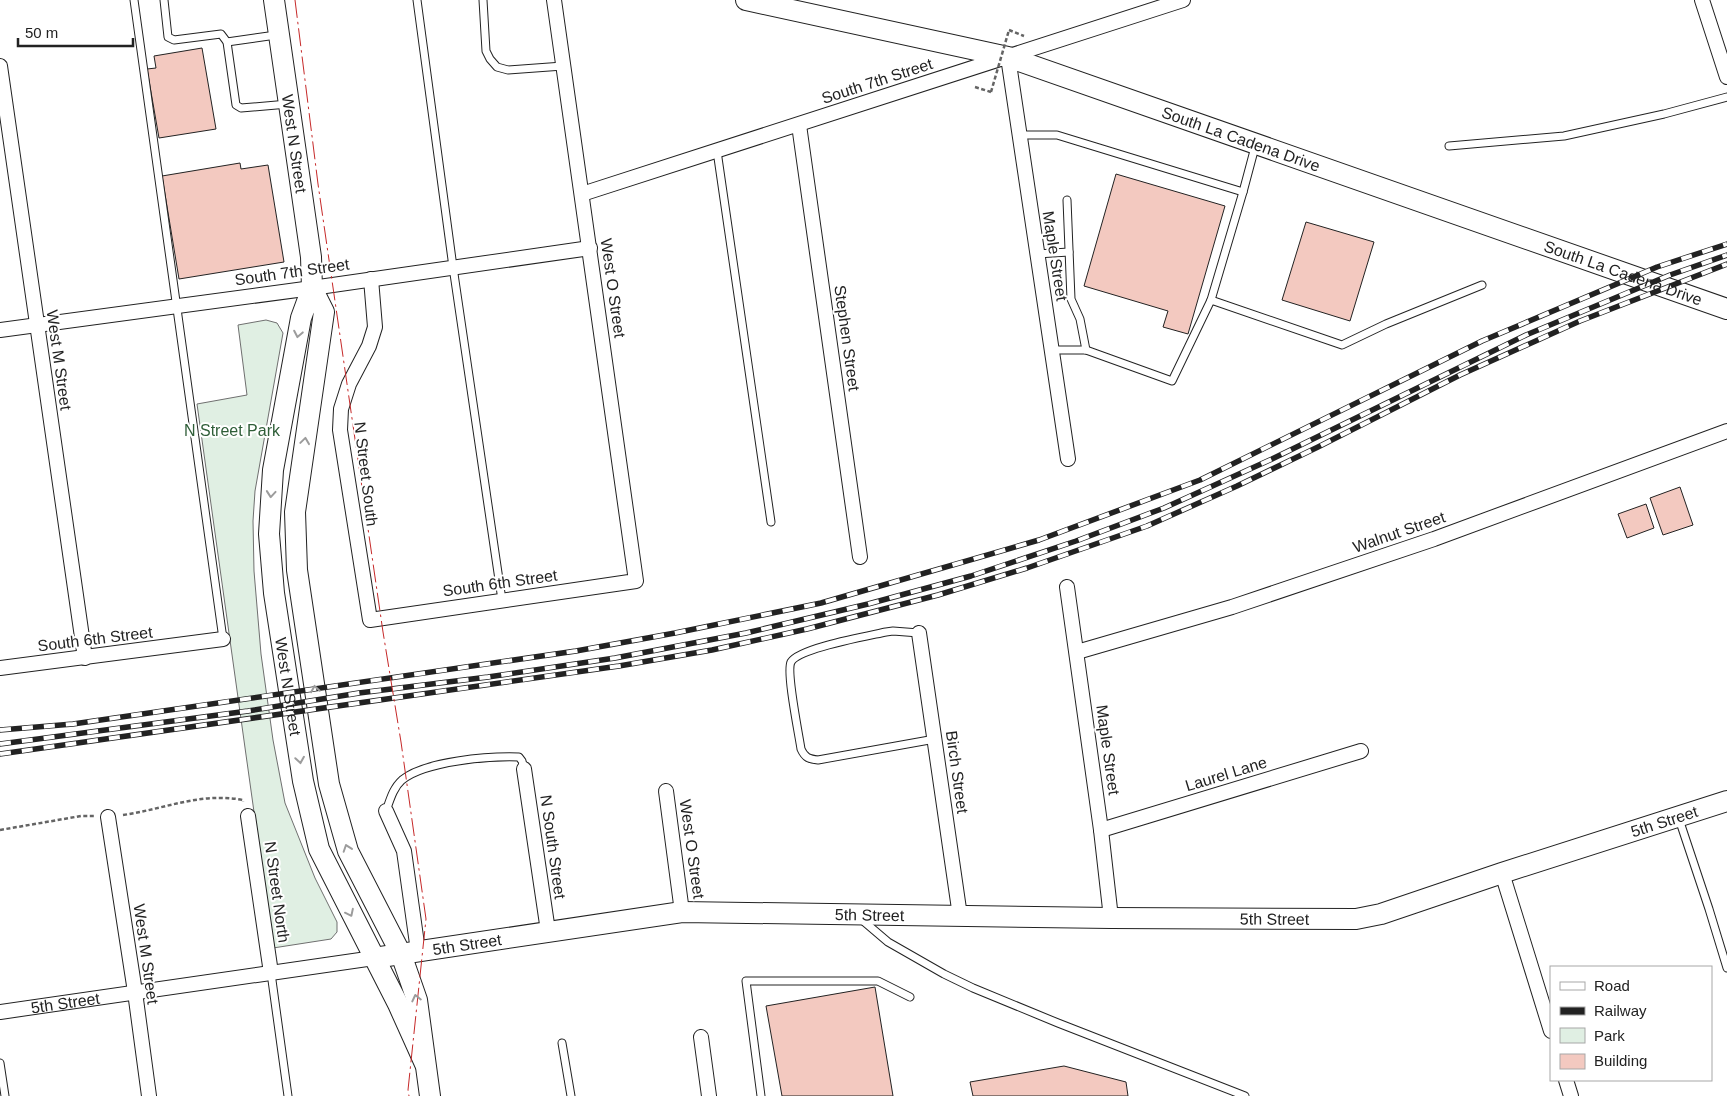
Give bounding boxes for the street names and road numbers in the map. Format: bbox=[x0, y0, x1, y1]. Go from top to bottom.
street label: South 7th Street bbox=[819, 55, 935, 107]
street label: West N Street bbox=[279, 93, 310, 194]
street label: South La Cadena Drive bbox=[1160, 103, 1322, 174]
street label: Maple Street bbox=[1040, 210, 1071, 303]
street label: West O Street bbox=[598, 237, 628, 339]
street label: South La Cadena Drive bbox=[1542, 237, 1705, 308]
street label: South 7th Street bbox=[234, 255, 351, 288]
street label: Stephen Street bbox=[831, 284, 863, 393]
street label: West M Street bbox=[44, 309, 75, 412]
street label: N Street South bbox=[351, 421, 381, 527]
street label: Walnut Street bbox=[1351, 508, 1448, 556]
street label: South 6th Street bbox=[442, 566, 559, 599]
street label: South 6th Street bbox=[37, 623, 154, 654]
street label: West N Street bbox=[272, 636, 304, 737]
street label: Maple Street bbox=[1093, 704, 1123, 797]
street label: Birch Street bbox=[943, 729, 971, 815]
street label: Laurel Lane bbox=[1183, 753, 1269, 794]
street label: N South Street bbox=[537, 794, 569, 901]
street label: West O Street bbox=[677, 798, 707, 900]
street label: 5th Street bbox=[1629, 802, 1700, 840]
street label: N Street North bbox=[261, 840, 293, 944]
street label: West M Street bbox=[131, 903, 162, 1006]
street label: 5th Street bbox=[835, 906, 905, 924]
street label: 5th Street bbox=[1240, 910, 1310, 927]
street label: 5th Street bbox=[431, 930, 503, 958]
street label: 5th Street bbox=[30, 989, 101, 1016]

